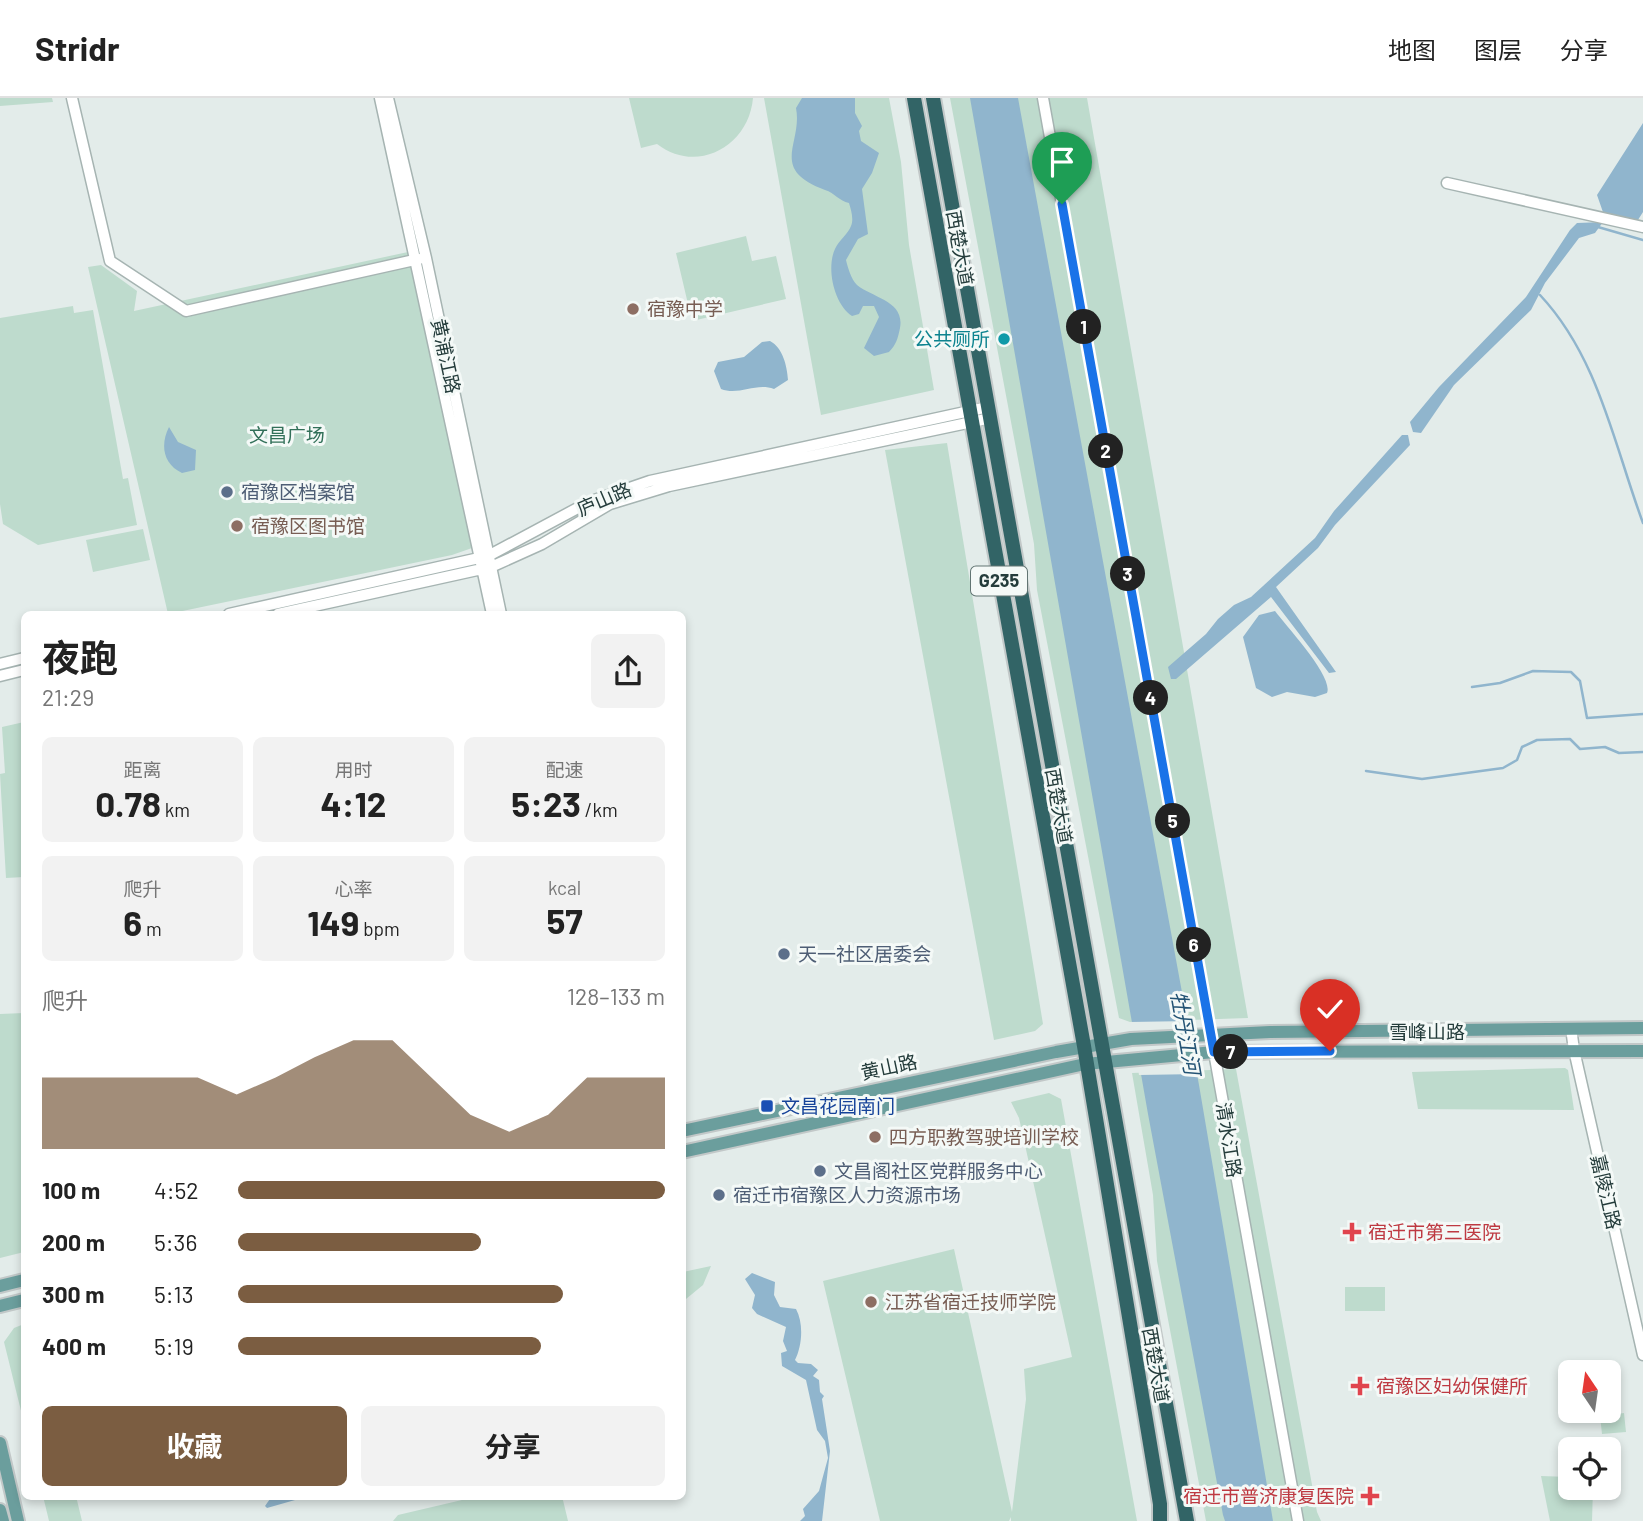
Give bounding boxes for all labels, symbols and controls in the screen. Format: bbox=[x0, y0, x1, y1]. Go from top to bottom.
text: Stridr bbox=[35, 28, 120, 68]
text: 地图 bbox=[1388, 35, 1436, 64]
text: 图层 bbox=[1474, 35, 1522, 64]
text: 分享 bbox=[1560, 35, 1608, 64]
pin bbox=[1032, 132, 1092, 204]
icon: arrive bbox=[1043, 143, 1081, 181]
street label: 西楚大道 bbox=[943, 208, 978, 287]
place label: 宿豫中学 bbox=[647, 297, 723, 320]
marker: 宿豫中学 bbox=[625, 301, 641, 317]
pin: 1 bbox=[1066, 310, 1102, 344]
text: 1 bbox=[1080, 315, 1087, 338]
street label: 黄浦江路 bbox=[427, 316, 466, 395]
place label: 公共厕所 bbox=[914, 327, 990, 350]
marker: 公共厕所 bbox=[996, 331, 1012, 347]
park label: 文昌广场 bbox=[249, 423, 325, 446]
pin: 2 bbox=[1088, 434, 1124, 468]
text: 2 bbox=[1100, 439, 1111, 462]
street label: 庐山路 bbox=[573, 477, 635, 520]
place label: 宿豫区档案馆 bbox=[241, 480, 355, 503]
marker: 宿豫区档案馆 bbox=[219, 484, 235, 500]
place label: 宿豫区图书馆 bbox=[251, 514, 365, 537]
marker: 宿豫区图书馆 bbox=[229, 518, 245, 534]
pin: 3 bbox=[1110, 556, 1146, 592]
text: 3 bbox=[1122, 562, 1133, 585]
road number: G235 bbox=[971, 566, 1027, 596]
text: 夜跑 bbox=[42, 634, 118, 680]
button: share bbox=[591, 634, 665, 708]
pin: 4 bbox=[1134, 680, 1168, 716]
text: 21:29 bbox=[42, 683, 94, 711]
text: 4 bbox=[1145, 686, 1156, 709]
text: 距离 bbox=[123, 758, 162, 781]
text: 用时 bbox=[334, 758, 373, 781]
text: 配速 bbox=[545, 758, 584, 781]
street label: 西楚大道 bbox=[1042, 766, 1077, 845]
text: 0.78 bbox=[95, 782, 161, 824]
text: 4:12 bbox=[321, 782, 386, 824]
text: 5:23 bbox=[511, 782, 581, 824]
text: km bbox=[161, 798, 190, 821]
text: /km bbox=[581, 798, 618, 821]
pin: 5 bbox=[1156, 804, 1190, 838]
text: 5 bbox=[1167, 809, 1178, 832]
text: kcal bbox=[548, 876, 581, 899]
text: 爬升 bbox=[123, 877, 162, 900]
text: 心率 bbox=[334, 877, 373, 900]
text: 57 bbox=[546, 899, 583, 941]
text: 6 bbox=[123, 901, 142, 943]
text: 149 bbox=[307, 901, 359, 943]
text: m bbox=[142, 917, 162, 940]
text: bpm bbox=[359, 917, 400, 940]
pin: 6 bbox=[1176, 928, 1212, 962]
text: 6 bbox=[1188, 933, 1199, 956]
place label: 天一社区居委会 bbox=[798, 942, 931, 965]
marker: 天一社区居委会 bbox=[776, 946, 792, 962]
pin bbox=[1300, 979, 1360, 1051]
text: 128–133 m bbox=[567, 982, 665, 1010]
text: 爬升 bbox=[42, 986, 88, 1014]
water label: 牡丹江河 bbox=[1167, 989, 1207, 1080]
icon: check bbox=[1311, 990, 1349, 1028]
street label: 雪峰山路 bbox=[1389, 1020, 1465, 1043]
pin: 7 bbox=[1214, 1034, 1248, 1070]
text: 7 bbox=[1226, 1040, 1235, 1063]
street label: 黄山路 bbox=[859, 1049, 919, 1084]
place label: 文昌花园南门 bbox=[781, 1094, 895, 1117]
marker: 文昌花园南门 bbox=[759, 1098, 775, 1114]
street label: 清水江路 bbox=[1212, 1101, 1247, 1179]
place label: 四方职教驾驶培训学校 bbox=[889, 1125, 1079, 1148]
marker: 四方职教驾驶培训学校 bbox=[867, 1129, 883, 1145]
street label: 嘉陵江路 bbox=[1587, 1152, 1626, 1232]
place label: 文昌阁社区党群服务中心 bbox=[834, 1159, 1043, 1182]
marker: 文昌阁社区党群服务中心 bbox=[812, 1163, 828, 1179]
text: 100 m bbox=[42, 1176, 100, 1204]
text: 4:52 bbox=[154, 1176, 199, 1204]
place label: 宿迁市宿豫区人力资源市场 bbox=[733, 1183, 961, 1206]
marker: 宿迁市宿豫区人力资源市场 bbox=[711, 1187, 727, 1203]
place label: 宿迁市第三医院 bbox=[1368, 1220, 1501, 1243]
marker: 宿迁市第三医院 bbox=[1342, 1222, 1362, 1242]
text: 200 m bbox=[42, 1228, 105, 1256]
text: 5:36 bbox=[154, 1228, 197, 1256]
text: 300 m bbox=[42, 1280, 104, 1308]
text: 5:13 bbox=[154, 1280, 194, 1308]
place label: 江苏省宿迁技师学院 bbox=[885, 1290, 1056, 1313]
marker: 江苏省宿迁技师学院 bbox=[863, 1294, 879, 1310]
street label: 西楚大道 bbox=[1139, 1325, 1174, 1404]
text: 400 m bbox=[42, 1332, 106, 1360]
text: 5:19 bbox=[154, 1332, 194, 1360]
north arrow bbox=[1558, 1360, 1620, 1423]
map controls bbox=[1558, 1360, 1621, 1500]
place label: 宿豫区妇幼保健所 bbox=[1376, 1374, 1528, 1397]
marker: 宿豫区妇幼保健所 bbox=[1350, 1376, 1370, 1396]
button: 收藏 bbox=[42, 1406, 347, 1486]
button: 分享 bbox=[361, 1406, 665, 1486]
button: locate bbox=[1558, 1437, 1621, 1500]
place label: 宿迁市普济康复医院 bbox=[1183, 1484, 1354, 1507]
marker: 宿迁市普济康复医院 bbox=[1360, 1486, 1380, 1506]

